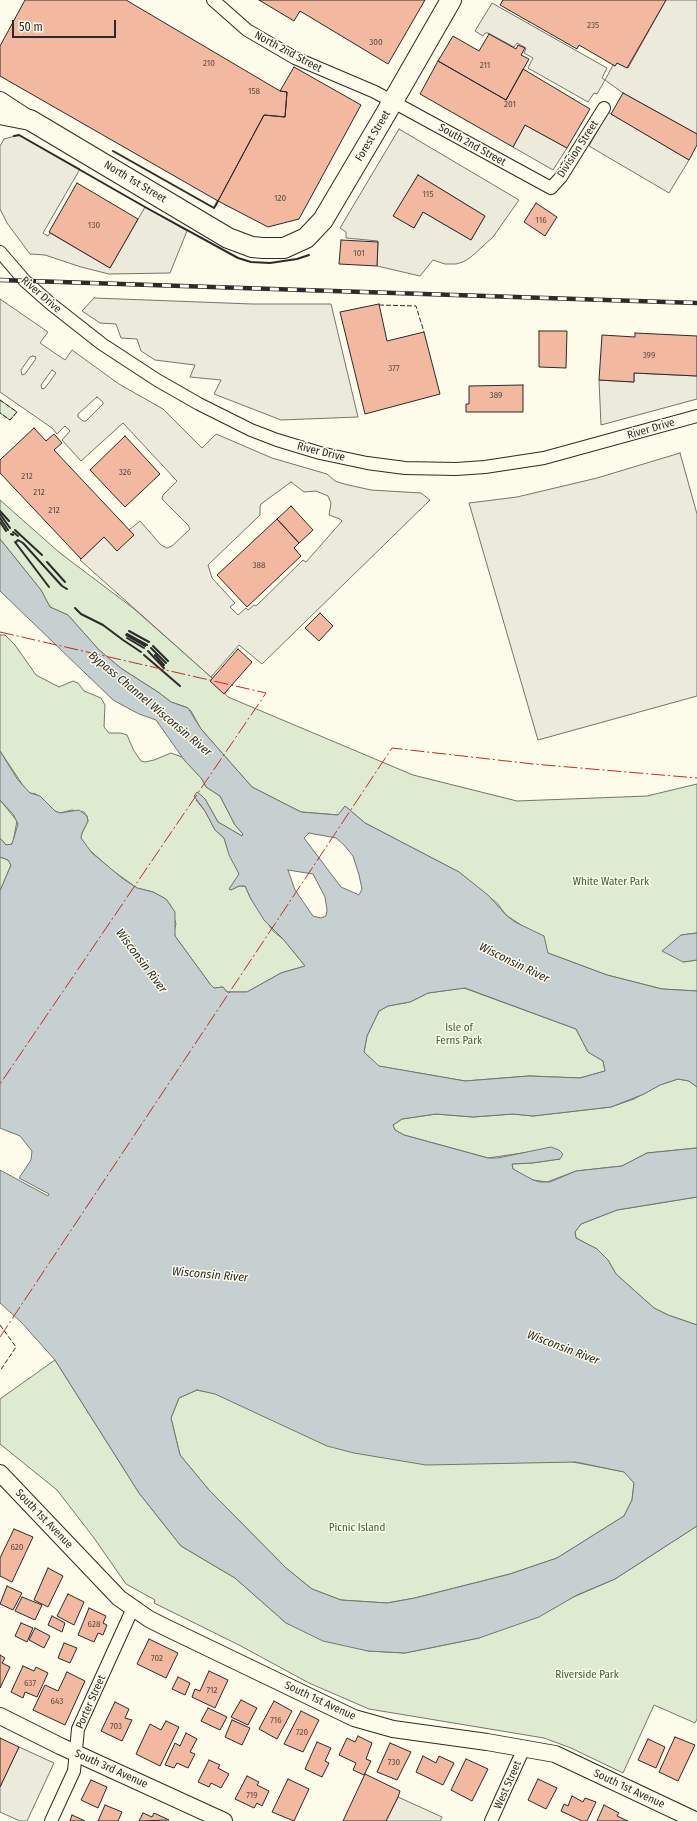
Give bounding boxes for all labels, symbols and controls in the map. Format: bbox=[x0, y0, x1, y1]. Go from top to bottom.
scale bar bbox=[14, 12, 118, 38]
text: 50 m bbox=[19, 20, 43, 34]
house number: 235 bbox=[587, 20, 599, 30]
street label: North 2nd Street bbox=[252, 29, 324, 75]
house number: 300 bbox=[369, 37, 383, 47]
house number: 210 bbox=[203, 58, 215, 68]
house number: 211 bbox=[480, 60, 490, 70]
house number: 158 bbox=[248, 86, 260, 96]
house number: 201 bbox=[504, 99, 516, 109]
street label: Forest Street bbox=[353, 108, 393, 164]
street label: Division Street bbox=[555, 118, 601, 180]
street label: South 2nd Street bbox=[436, 121, 508, 169]
street label: North 1st Street bbox=[101, 158, 169, 206]
house number: 115 bbox=[422, 189, 434, 199]
house number: 120 bbox=[274, 193, 286, 203]
house number: 116 bbox=[535, 215, 547, 225]
house number: 130 bbox=[88, 220, 100, 230]
house number: 101 bbox=[353, 248, 365, 258]
street label: River Drive bbox=[18, 274, 64, 316]
house number: 399 bbox=[643, 350, 655, 360]
house number: 377 bbox=[388, 363, 400, 373]
house number: 389 bbox=[490, 390, 502, 400]
street label: River Drive bbox=[626, 416, 676, 442]
street label: River Drive bbox=[296, 440, 346, 464]
house number: 326 bbox=[119, 467, 131, 477]
house number: 212 bbox=[21, 471, 33, 481]
house number: 212 bbox=[33, 487, 45, 497]
house number: 212 bbox=[48, 505, 60, 515]
house number: 388 bbox=[252, 560, 266, 570]
water label: Bypass Channel Wisconsin River bbox=[86, 648, 214, 760]
park label: White Water Park bbox=[573, 875, 649, 889]
water label: Wisconsin River bbox=[112, 926, 170, 996]
water label: Wisconsin River bbox=[477, 940, 551, 986]
park label: Isle of Ferns Park bbox=[436, 1021, 482, 1047]
water label: Wisconsin River bbox=[171, 1265, 249, 1285]
water label: Wisconsin River bbox=[525, 1328, 601, 1368]
street label: South 1st Avenue bbox=[12, 1487, 76, 1551]
park label: Picnic Island bbox=[329, 1521, 385, 1535]
house number: 620 bbox=[10, 1542, 24, 1552]
house number: 628 bbox=[88, 1619, 100, 1629]
house number: 702 bbox=[151, 1653, 163, 1663]
park label: Riverside Park bbox=[555, 1668, 619, 1682]
street label: Porter Street bbox=[73, 1673, 109, 1731]
house number: 637 bbox=[24, 1678, 36, 1688]
street label: South 1st Avenue bbox=[282, 1679, 358, 1723]
house number: 712 bbox=[206, 1685, 218, 1695]
house number: 643 bbox=[51, 1696, 63, 1706]
house number: 716 bbox=[270, 1715, 282, 1725]
house number: 703 bbox=[110, 1721, 122, 1731]
house number: 720 bbox=[296, 1727, 308, 1737]
street label: South 3rd Avenue bbox=[72, 1747, 150, 1791]
house number: 730 bbox=[388, 1757, 400, 1767]
street label: West Street bbox=[491, 1759, 525, 1811]
street label: South 1st Avenue bbox=[591, 1767, 667, 1811]
house number: 719 bbox=[246, 1790, 258, 1800]

